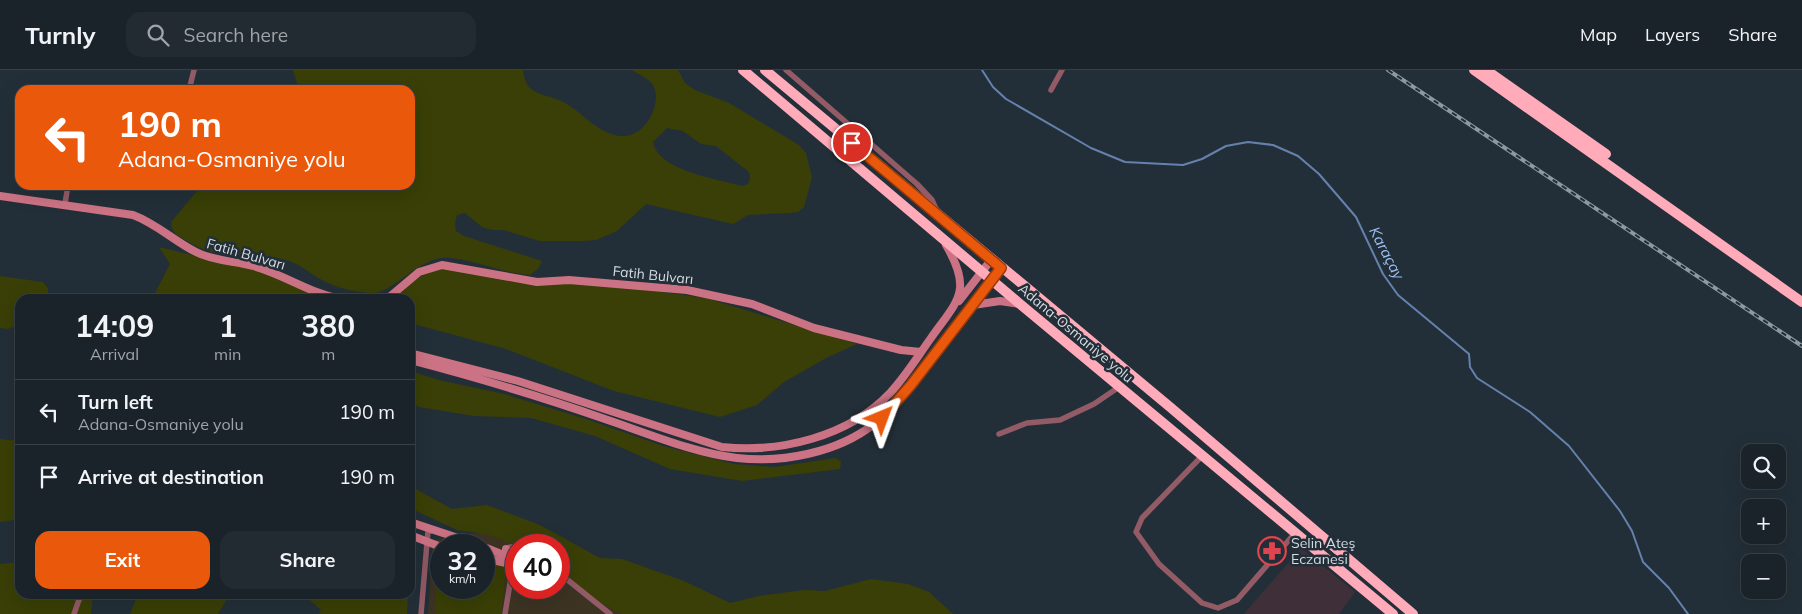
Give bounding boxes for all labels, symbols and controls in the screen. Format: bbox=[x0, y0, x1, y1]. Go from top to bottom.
search box bbox=[126, 12, 476, 57]
text: Turnly bbox=[25, 20, 96, 50]
icon: search bbox=[144, 21, 172, 49]
text: Search here bbox=[184, 23, 288, 47]
text: Map bbox=[1580, 23, 1617, 46]
text: Layers bbox=[1645, 23, 1700, 46]
text: Share bbox=[1728, 23, 1777, 46]
text: 190 m bbox=[118, 102, 222, 146]
icon: left bbox=[35, 105, 100, 170]
pin bbox=[831, 122, 873, 164]
icon: arrive bbox=[838, 129, 866, 157]
text: Adana-Osmaniye yolu bbox=[118, 145, 346, 173]
water label: Karaçay bbox=[1365, 223, 1409, 284]
street label: Fatih Bulvarı bbox=[205, 234, 287, 274]
street label: Fatih Bulvarı bbox=[612, 262, 694, 288]
street label: Adana-Osmaniye yolu bbox=[1015, 280, 1137, 386]
text: 14:09 bbox=[75, 307, 154, 345]
text: 1 bbox=[219, 307, 237, 345]
text: 380 bbox=[301, 307, 355, 345]
text: Arrival bbox=[90, 344, 139, 364]
text: min bbox=[214, 344, 241, 364]
text: m bbox=[321, 344, 335, 364]
text: Turn left bbox=[78, 390, 153, 414]
position arrow bbox=[855, 391, 907, 443]
icon: left bbox=[35, 398, 63, 426]
text: 190 m bbox=[339, 400, 395, 424]
text: Adana-Osmaniye yolu bbox=[78, 414, 244, 434]
map controls bbox=[1741, 444, 1786, 599]
button: search bbox=[1741, 444, 1786, 489]
icon: arrive bbox=[35, 463, 63, 491]
text: Arrive at destination bbox=[78, 465, 264, 489]
text: 190 m bbox=[339, 465, 395, 489]
button: + bbox=[1741, 499, 1786, 544]
button: Exit bbox=[35, 531, 210, 589]
button: Share bbox=[220, 531, 395, 589]
speed limit sign: 40 bbox=[505, 534, 570, 599]
place label: Selin Ateş Eczanesi bbox=[1291, 534, 1355, 568]
pharmacy icon: Selin Ateş Eczanesi bbox=[1257, 536, 1287, 566]
text: 32 bbox=[447, 545, 478, 576]
button: − bbox=[1741, 554, 1786, 599]
text: km/h bbox=[449, 571, 476, 586]

